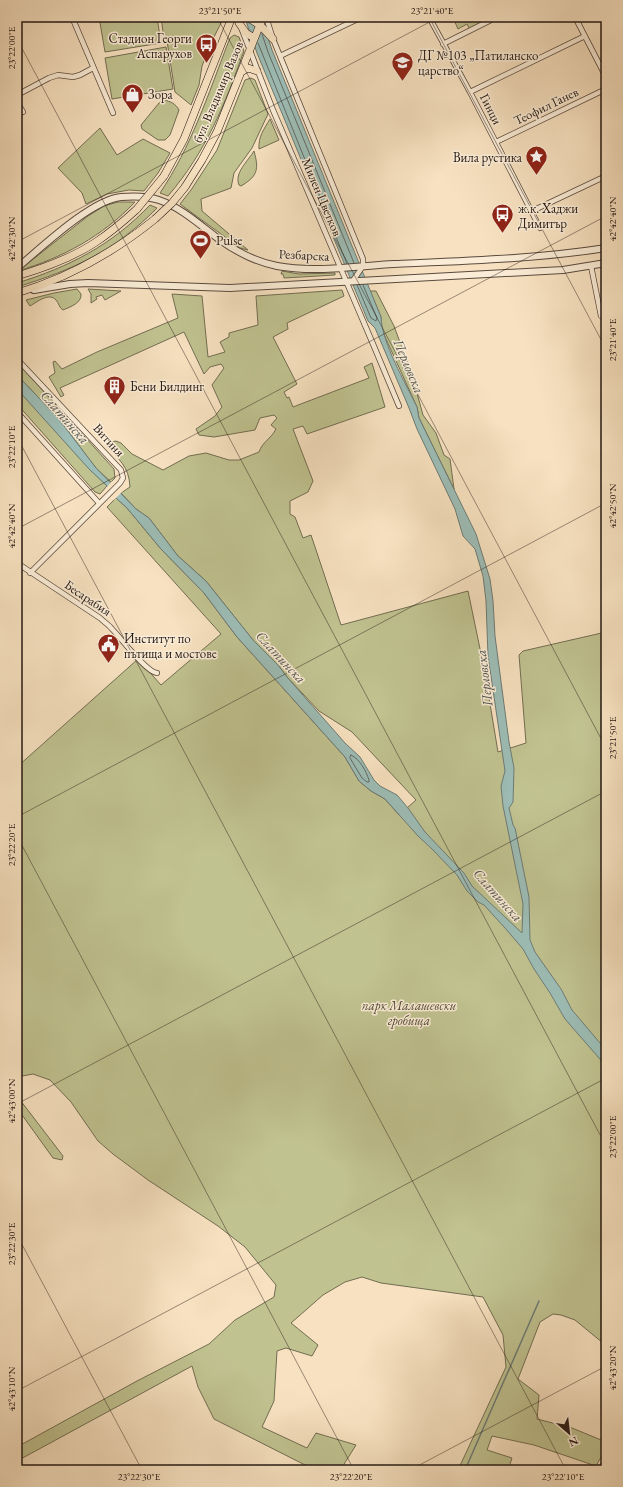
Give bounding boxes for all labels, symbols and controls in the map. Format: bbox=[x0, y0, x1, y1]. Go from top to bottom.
text: 23°21'50"E bbox=[199, 4, 242, 17]
text: 23°21'40"E bbox=[411, 4, 454, 17]
text: 23°22'00"E bbox=[5, 26, 18, 69]
place label: Стадион Георги Аспарухов bbox=[109, 30, 192, 62]
bus stop icon: Стадион Георги Аспарухов bbox=[194, 32, 220, 65]
street label: бул. Владимир Вазов bbox=[189, 38, 247, 145]
place label: ДГ №103 „Патиланско царство“ bbox=[418, 47, 538, 79]
school or university icon: ДГ №103 „Патиланско царство“ bbox=[389, 49, 415, 82]
shop icon: Зора bbox=[120, 81, 146, 114]
street label: Теофил Ганев bbox=[511, 83, 582, 129]
place label: Зора bbox=[148, 86, 174, 103]
street label: Гинци bbox=[476, 91, 506, 128]
place icon: Вила рустика bbox=[524, 144, 550, 177]
place label: Вила рустика bbox=[453, 149, 523, 166]
street label: Милен Цветков bbox=[298, 155, 346, 239]
text: 42°42'40"N bbox=[606, 196, 619, 241]
place label: ж.к. Хаджи Димитър bbox=[518, 200, 578, 232]
bus stop icon: ж.к. Хаджи Димитър bbox=[489, 202, 515, 235]
text: 42°42'30"N bbox=[5, 216, 18, 261]
sports icon: Pulse bbox=[187, 227, 213, 260]
place label: Pulse bbox=[216, 232, 242, 249]
street label: Резбарска bbox=[278, 245, 331, 265]
text: 23°21'40"E bbox=[606, 318, 619, 361]
water label: Перловска bbox=[389, 335, 428, 396]
building icon: Бени Билдинг bbox=[102, 373, 128, 406]
place label: Бени Билдинг bbox=[130, 378, 204, 395]
water label: Слатинска bbox=[37, 386, 93, 448]
street label: Витиня bbox=[90, 420, 129, 460]
text: 23°22'10"E bbox=[5, 425, 18, 468]
text: 42°42'50"N bbox=[606, 483, 619, 528]
text: 42°42'40"N bbox=[5, 503, 18, 548]
street label: Бесарабия bbox=[61, 576, 115, 620]
water label: Слатинска bbox=[252, 627, 310, 687]
place label: Институт по пътища и мостове bbox=[124, 630, 217, 662]
public building icon: Институт по пътища и мостове bbox=[95, 632, 121, 665]
water label: Перловска bbox=[472, 648, 497, 708]
text: 23°21'50"E bbox=[606, 716, 619, 759]
text: 23°22'20"E bbox=[5, 823, 18, 866]
water label: Слатинска bbox=[469, 865, 527, 925]
park label: парк Малашевски гробища bbox=[362, 997, 456, 1029]
text: 42°43'00"N bbox=[5, 1078, 18, 1123]
text: 23°22'00"E bbox=[606, 1115, 619, 1158]
text: 23°22'30"E bbox=[5, 1222, 18, 1265]
text: 42°43'20"N bbox=[606, 1345, 619, 1390]
text: 42°43'10"N bbox=[5, 1366, 18, 1411]
north arrow bbox=[549, 1413, 589, 1453]
text: N bbox=[566, 1434, 581, 1450]
text: 23°22'30"E bbox=[118, 1470, 161, 1483]
text: 23°22'20"E bbox=[330, 1470, 373, 1483]
text: 23°22'10"E bbox=[542, 1470, 585, 1483]

